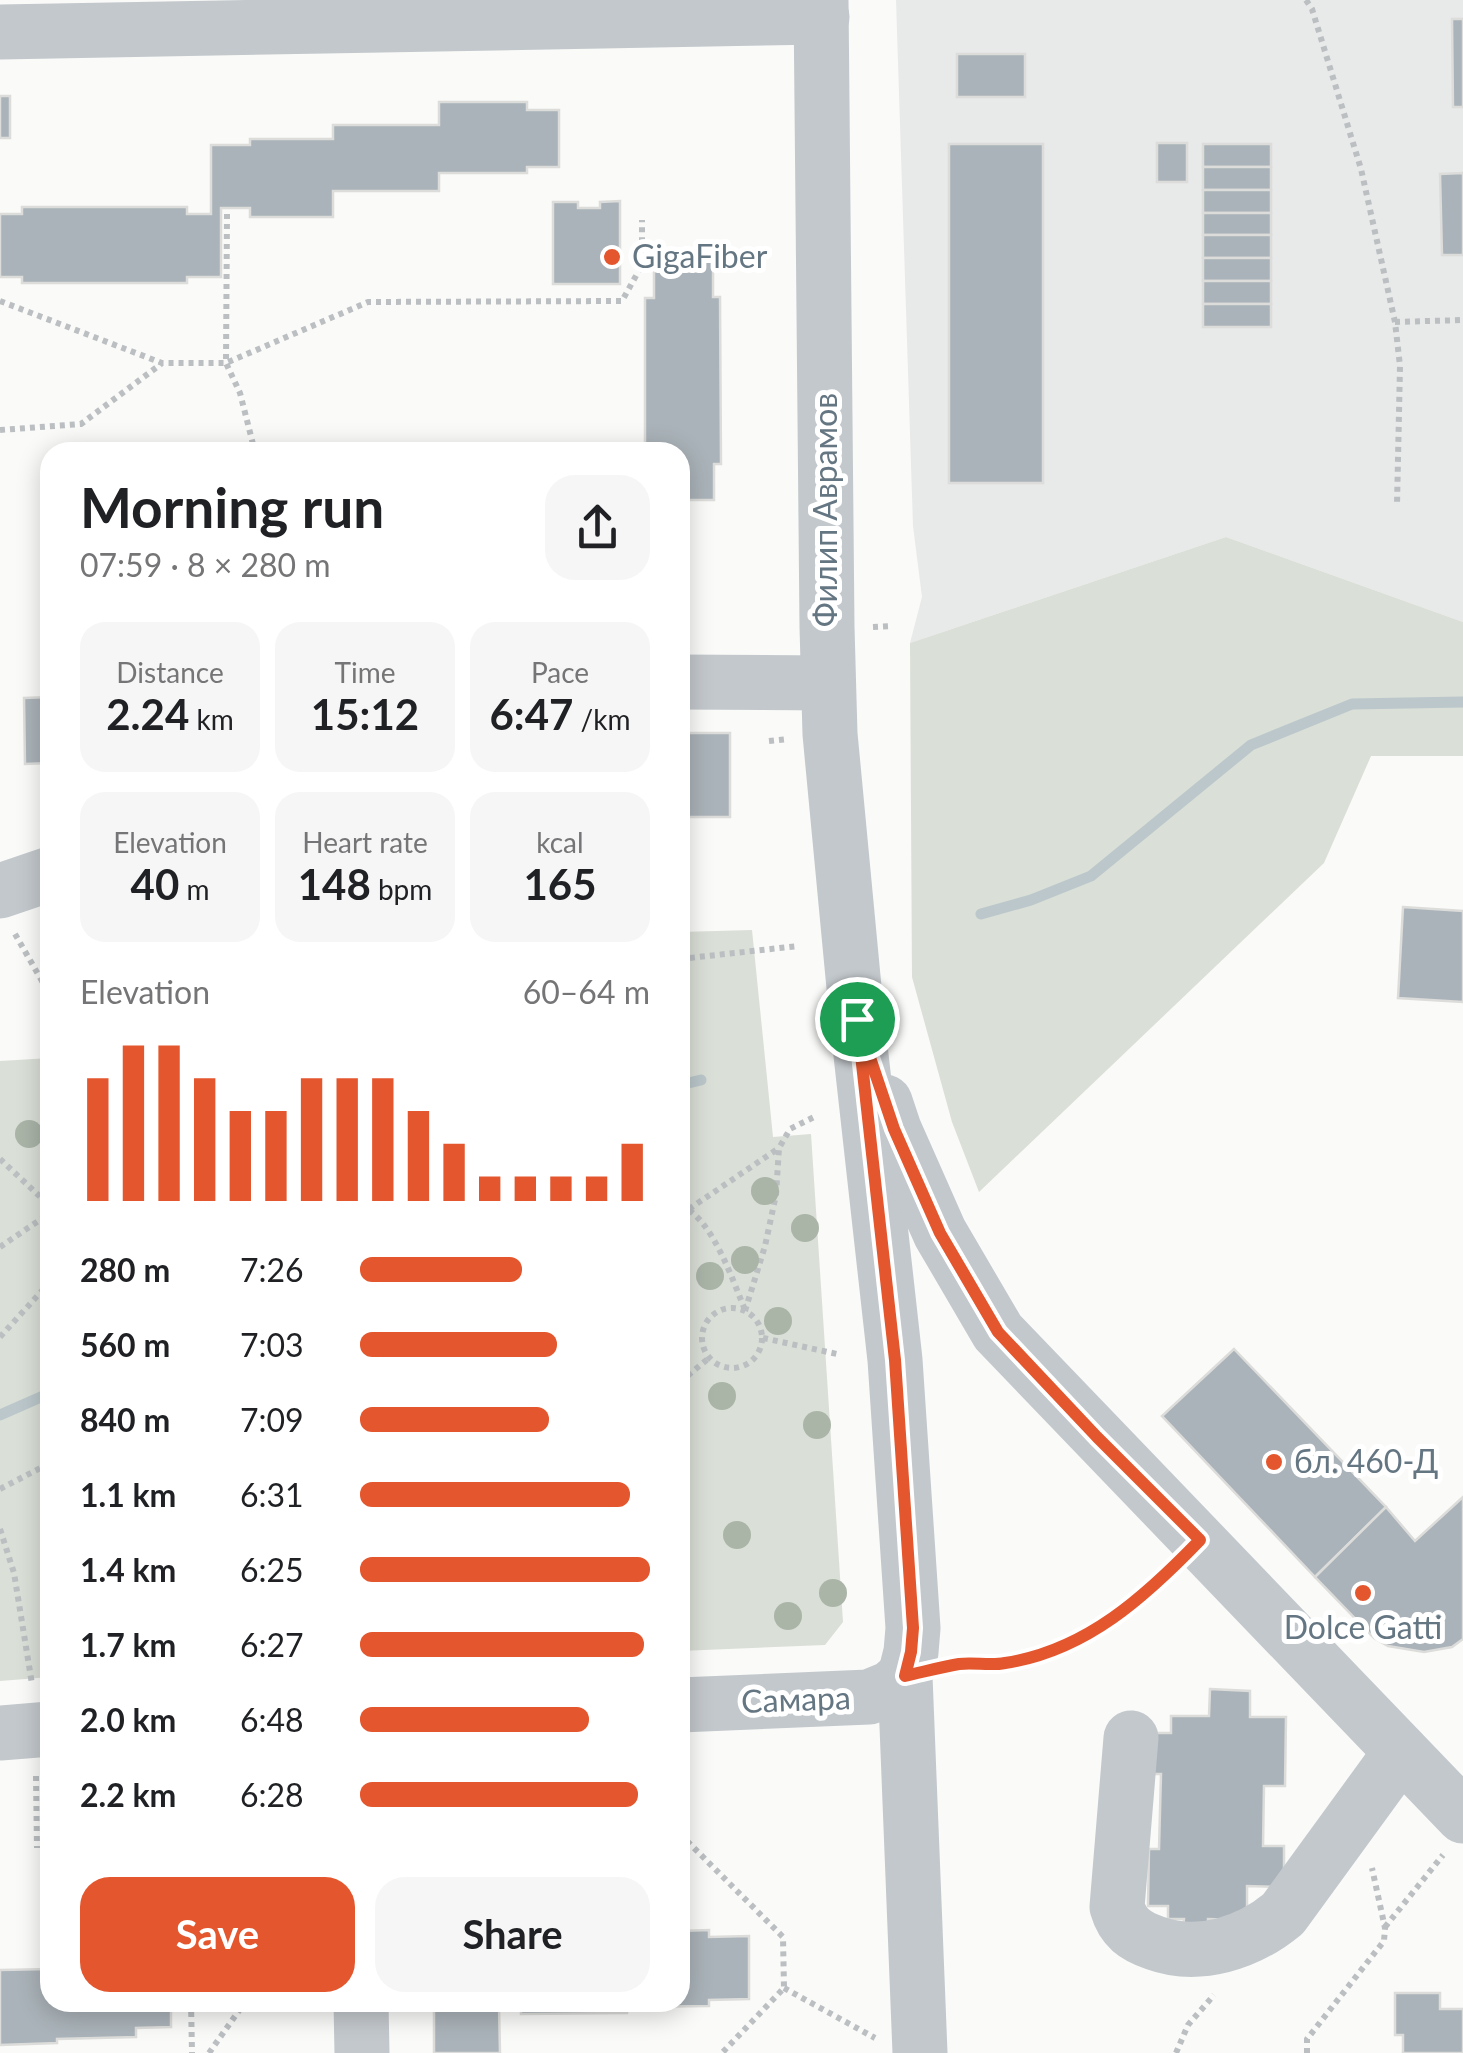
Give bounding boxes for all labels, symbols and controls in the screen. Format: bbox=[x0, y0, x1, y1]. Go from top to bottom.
place label: GigaFiber bbox=[632, 236, 768, 275]
marker: GigaFiber bbox=[601, 246, 623, 268]
street label: Филип Аврамов bbox=[805, 393, 844, 627]
text: Morning run bbox=[80, 474, 384, 540]
button: share bbox=[545, 475, 650, 580]
text: 07:59 · 8 × 280 m bbox=[80, 545, 331, 584]
text: Distance bbox=[116, 655, 224, 689]
text: Time bbox=[335, 655, 395, 689]
text: Pace bbox=[531, 655, 589, 689]
text: 2.24 bbox=[106, 689, 189, 739]
text: 15:12 bbox=[311, 689, 419, 739]
text: 6:47 bbox=[490, 689, 573, 739]
text: km bbox=[189, 702, 234, 736]
text: /km bbox=[573, 702, 630, 736]
text: Elevation bbox=[113, 825, 227, 859]
text: Heart rate bbox=[302, 825, 428, 859]
text: kcal bbox=[536, 825, 584, 859]
text: 40 bbox=[131, 859, 179, 909]
text: 148 bbox=[298, 859, 371, 909]
text: 165 bbox=[523, 859, 597, 909]
text: m bbox=[179, 872, 209, 906]
text: bpm bbox=[371, 872, 432, 906]
text: Elevation bbox=[80, 972, 210, 1011]
text: 60–64 m bbox=[523, 972, 650, 1011]
pin bbox=[815, 977, 900, 1062]
icon: arrive bbox=[830, 992, 885, 1047]
text: 280 m bbox=[80, 1250, 170, 1289]
text: 7:26 bbox=[240, 1250, 304, 1289]
text: 560 m bbox=[80, 1325, 170, 1364]
text: 7:03 bbox=[240, 1325, 304, 1364]
text: 840 m bbox=[80, 1400, 170, 1439]
text: 7:09 bbox=[240, 1400, 304, 1439]
place label: бл. 460-Д bbox=[1294, 1441, 1438, 1480]
marker: бл. 460-Д bbox=[1263, 1451, 1285, 1473]
text: 1.1 km bbox=[80, 1475, 176, 1514]
text: 6:31 bbox=[240, 1475, 304, 1514]
text: 1.4 km bbox=[80, 1550, 176, 1589]
text: 6:25 bbox=[240, 1550, 304, 1589]
marker: Dolce Gatti bbox=[1352, 1582, 1374, 1604]
place label: Dolce Gatti bbox=[1284, 1607, 1442, 1646]
text: 1.7 km bbox=[80, 1625, 176, 1664]
text: 6:27 bbox=[240, 1625, 304, 1664]
street label: Самара bbox=[741, 1677, 851, 1720]
text: 2.0 km bbox=[80, 1700, 176, 1739]
text: 6:48 bbox=[240, 1700, 304, 1739]
text: 2.2 km bbox=[80, 1775, 176, 1814]
text: 6:28 bbox=[240, 1775, 304, 1814]
button: Save bbox=[80, 1877, 355, 1992]
button: Share bbox=[375, 1877, 650, 1992]

